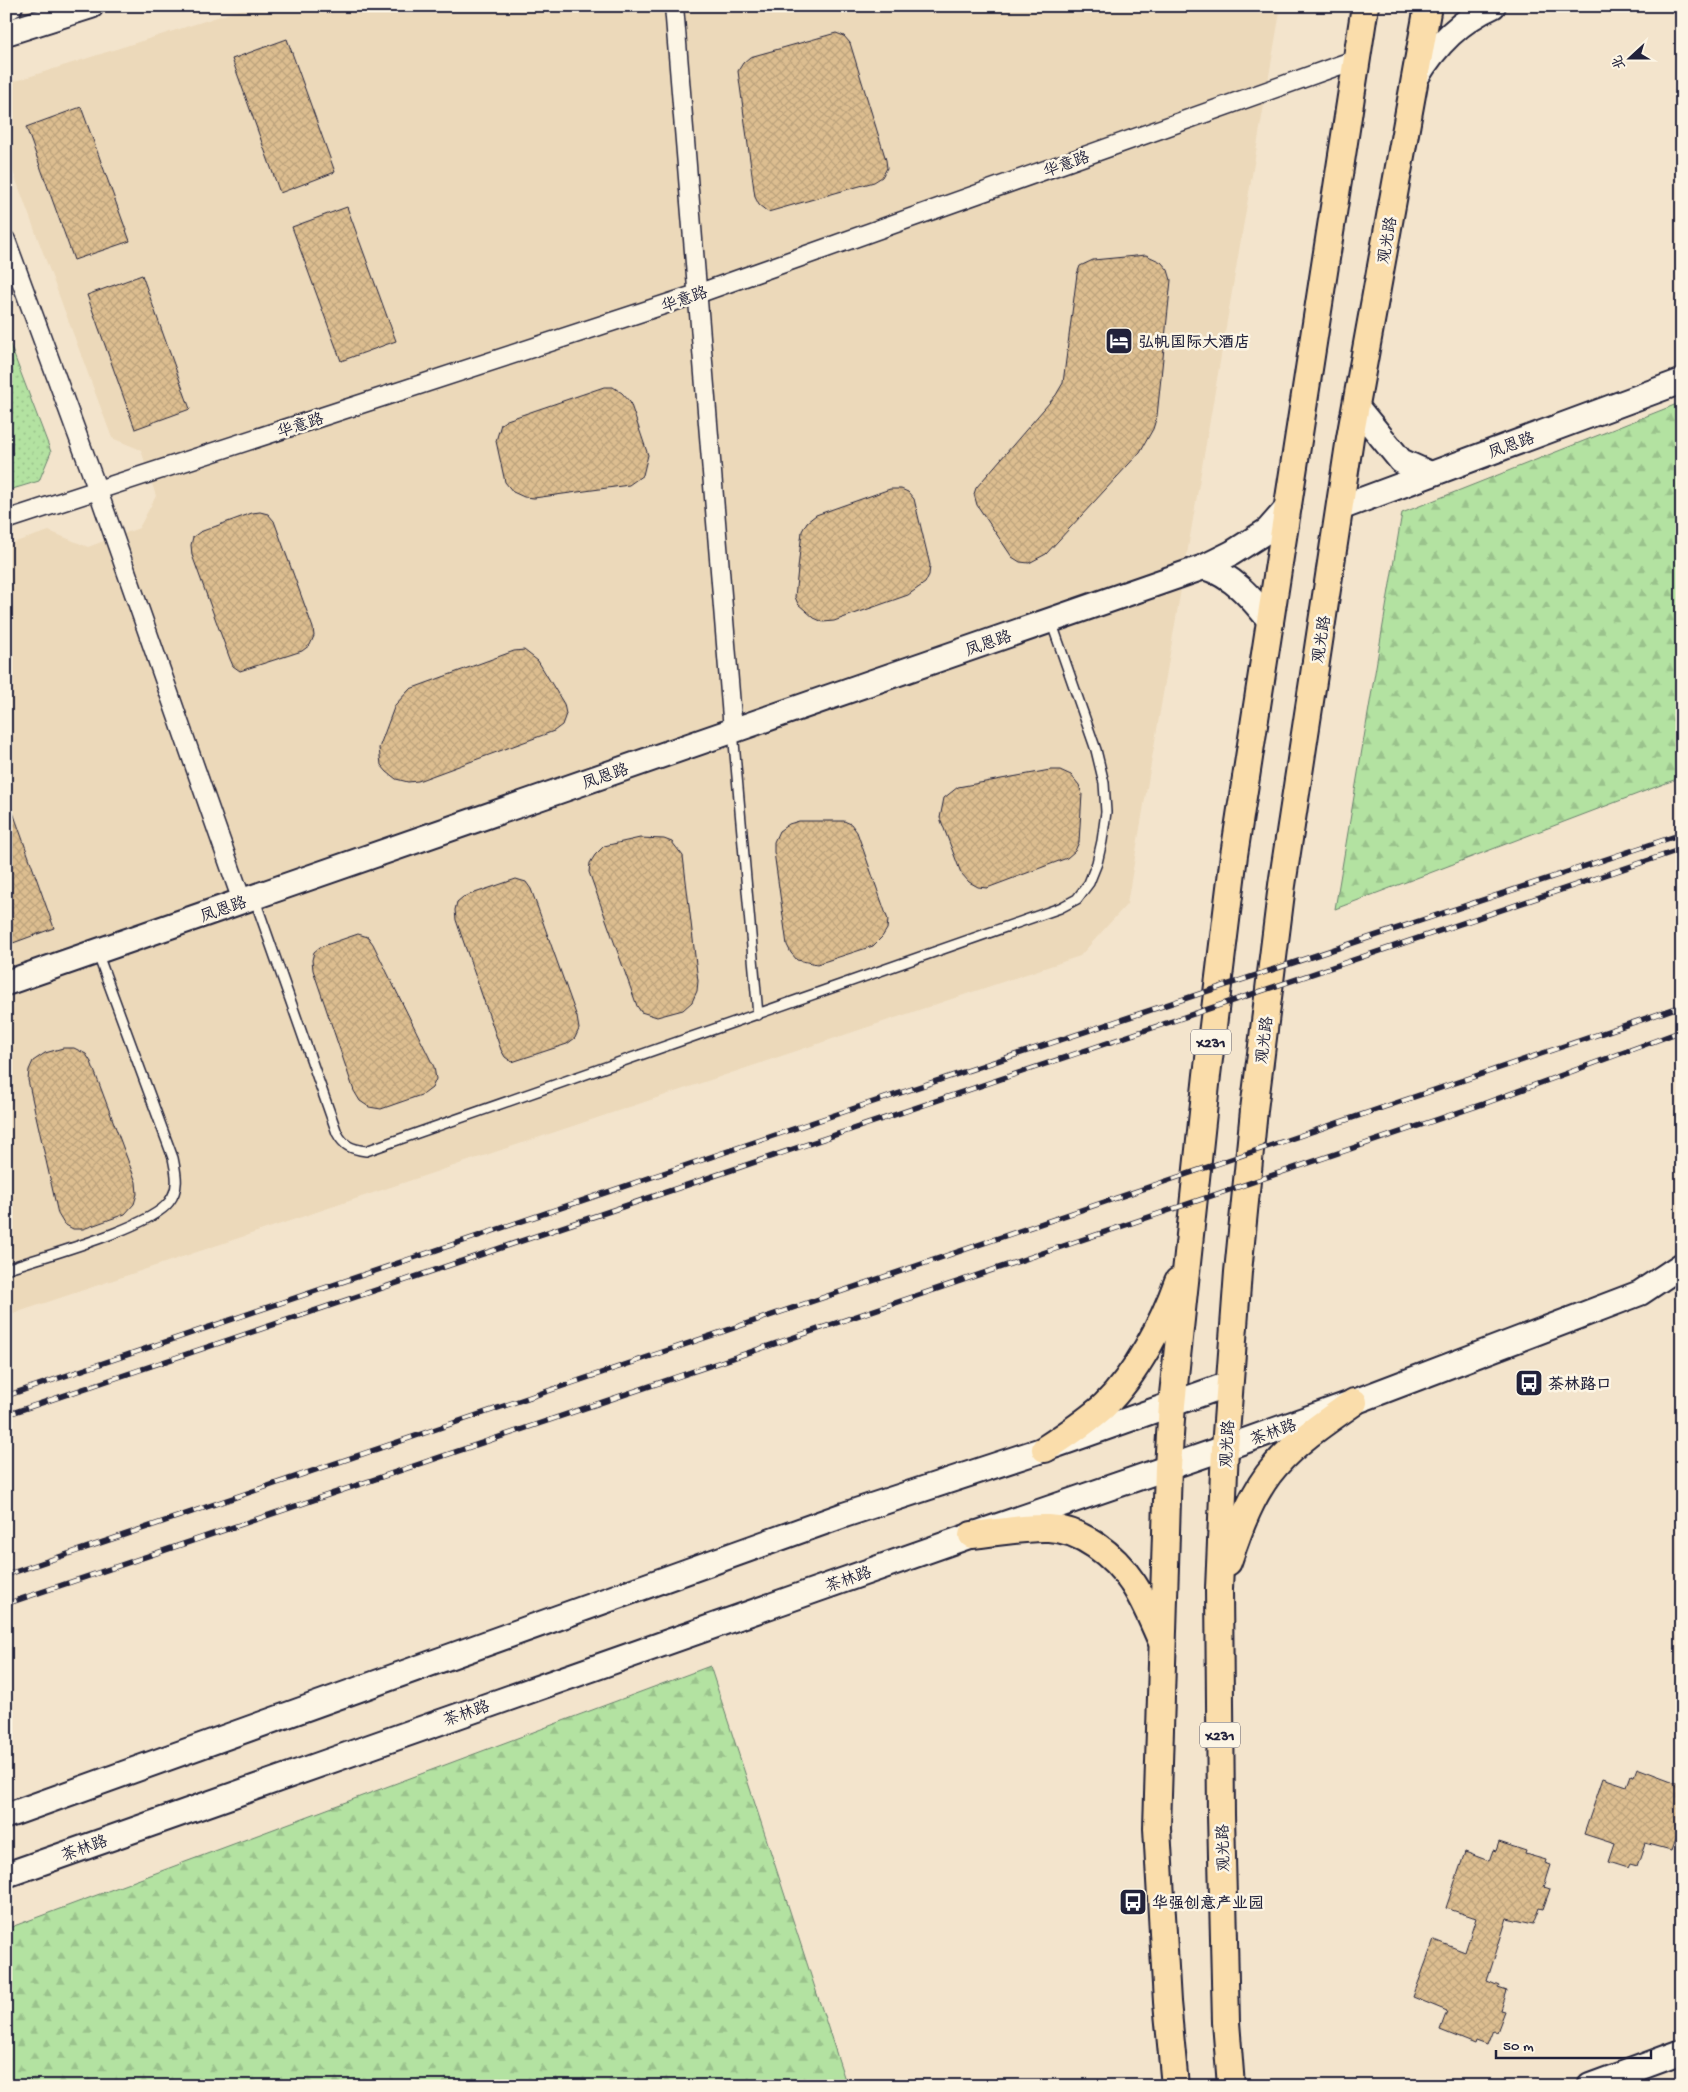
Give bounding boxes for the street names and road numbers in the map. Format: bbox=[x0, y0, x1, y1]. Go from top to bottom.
street label: 华意路 bbox=[1041, 147, 1093, 183]
street label: 观光路 bbox=[1374, 215, 1403, 266]
street label: 华意路 bbox=[659, 283, 711, 318]
street label: 华意路 bbox=[275, 409, 327, 444]
street label: 凤恩路 bbox=[1486, 428, 1538, 464]
street label: 观光路 bbox=[1308, 614, 1337, 665]
street label: 凤恩路 bbox=[963, 627, 1015, 662]
street label: 凤恩路 bbox=[580, 760, 632, 795]
street label: 凤恩路 bbox=[198, 893, 250, 928]
street label: 观光路 bbox=[1252, 1015, 1279, 1065]
road number: X231 bbox=[1191, 1030, 1231, 1054]
street label: 茶林路 bbox=[1248, 1415, 1300, 1451]
street label: 观光路 bbox=[1217, 1420, 1240, 1469]
street label: 茶林路 bbox=[823, 1563, 875, 1598]
street label: 茶林路 bbox=[441, 1697, 493, 1732]
road number: X231 bbox=[1200, 1722, 1240, 1748]
street label: 观光路 bbox=[1214, 1824, 1235, 1872]
street label: 茶林路 bbox=[59, 1831, 111, 1867]

